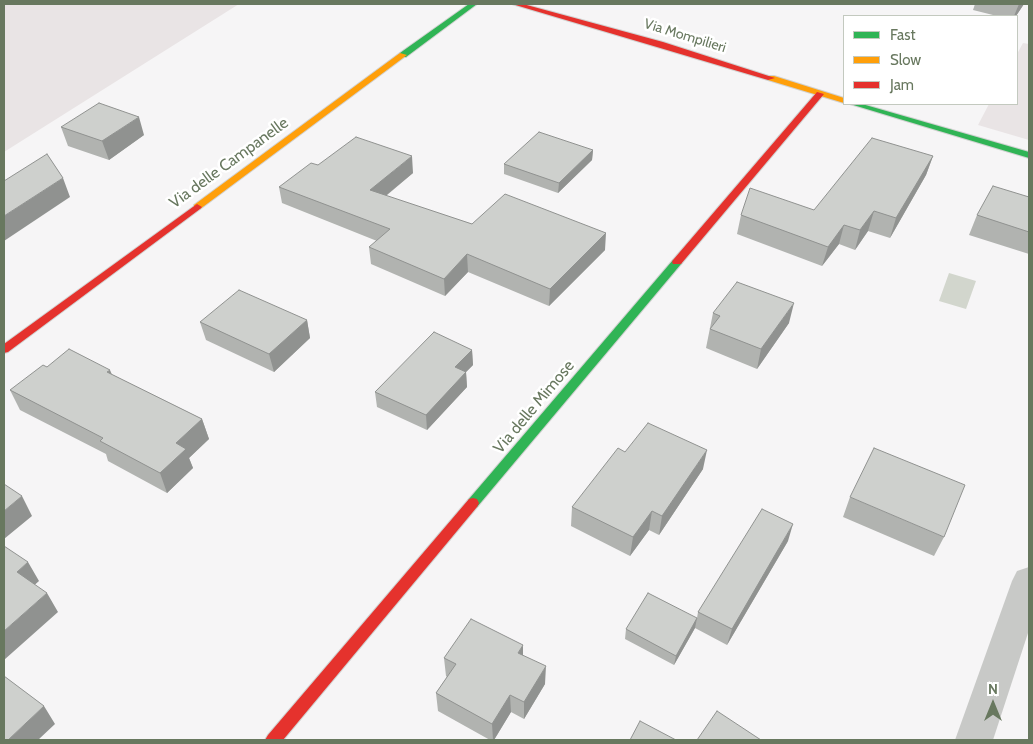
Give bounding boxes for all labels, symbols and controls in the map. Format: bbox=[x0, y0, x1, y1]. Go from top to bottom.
legend bbox=[843, 15, 1018, 105]
street label: Via Mompilieri bbox=[642, 16, 728, 56]
text: Fast bbox=[890, 26, 915, 44]
text: Slow bbox=[890, 51, 921, 69]
text: Jam bbox=[890, 76, 914, 94]
street label: Via delle Campanelle bbox=[166, 113, 292, 213]
street label: Via delle Mimose bbox=[490, 357, 578, 457]
north arrow bbox=[968, 679, 1018, 729]
text: N bbox=[988, 680, 998, 698]

